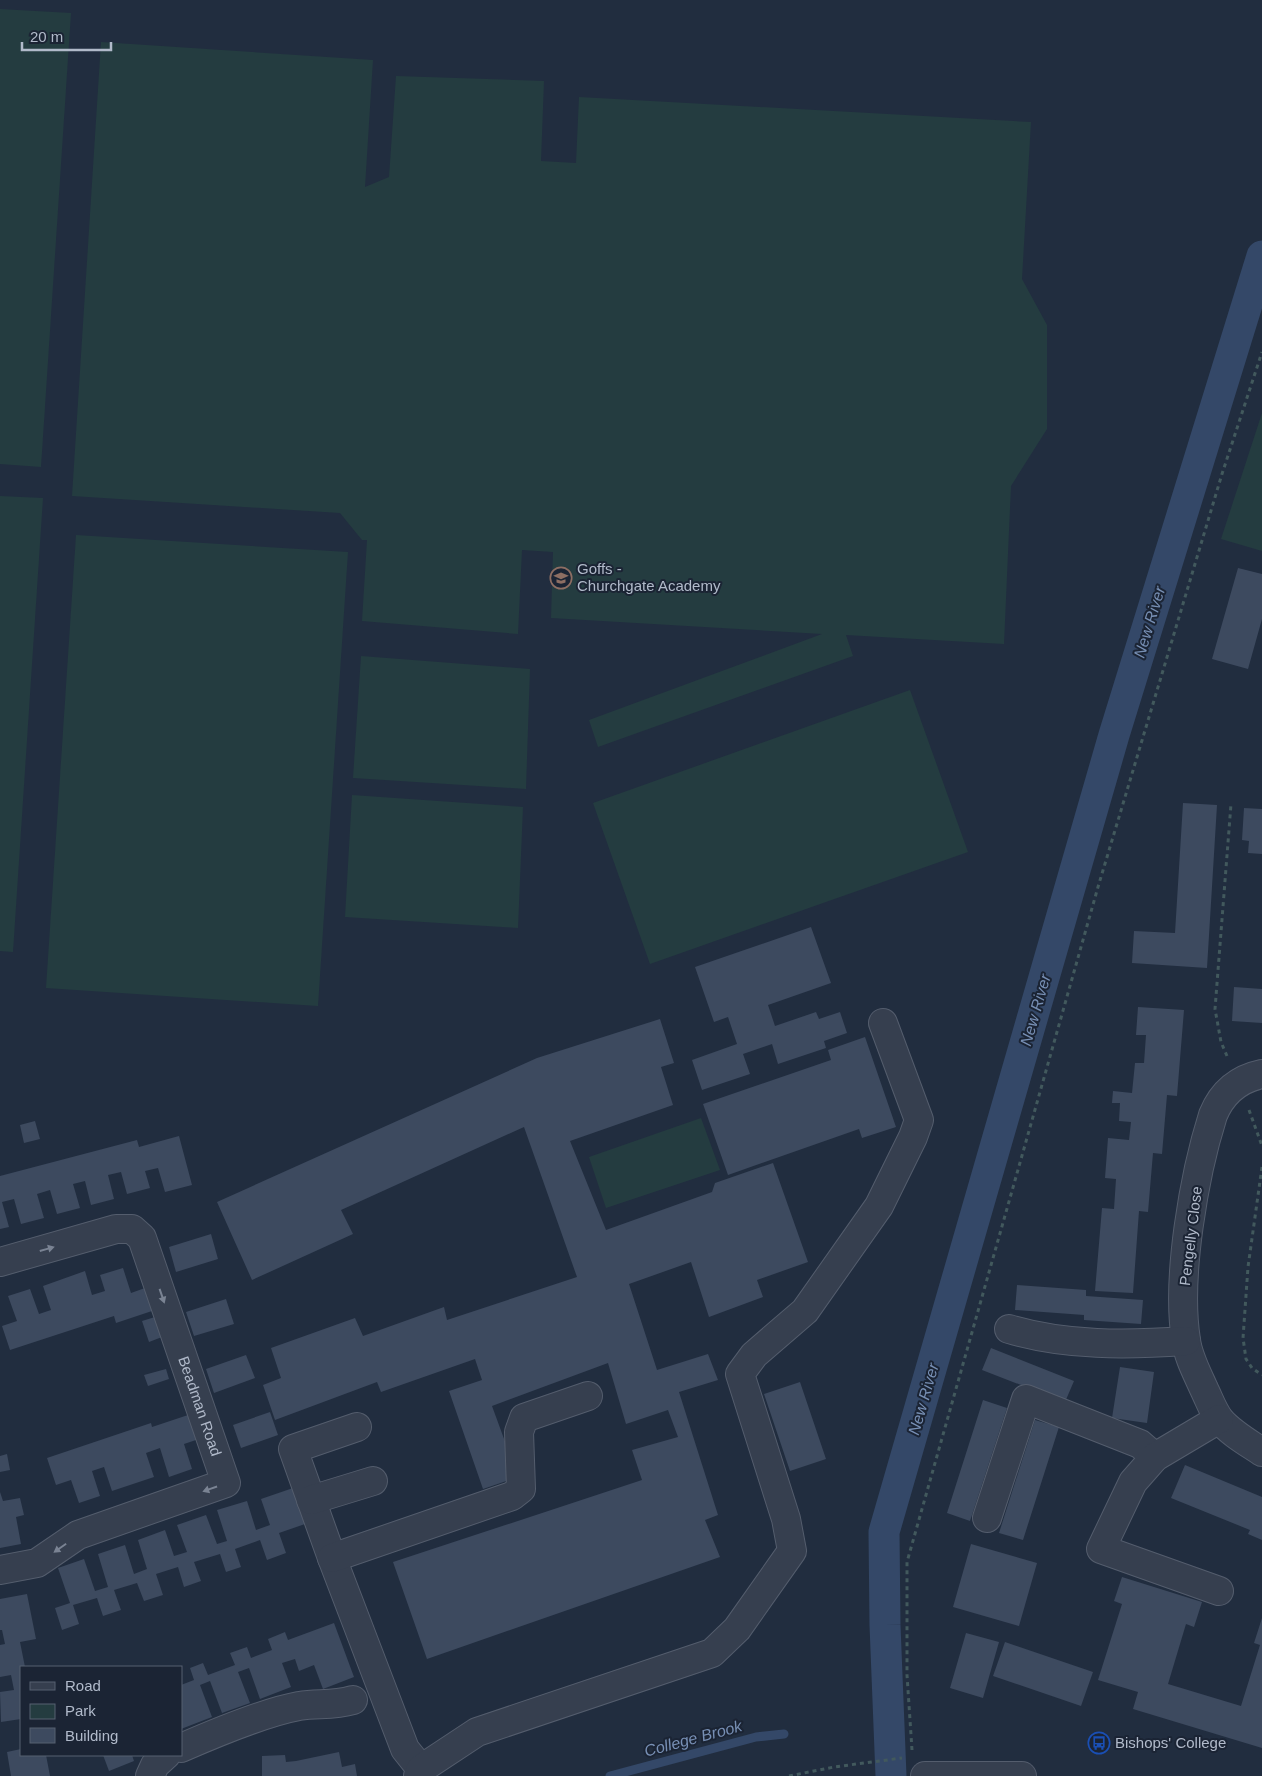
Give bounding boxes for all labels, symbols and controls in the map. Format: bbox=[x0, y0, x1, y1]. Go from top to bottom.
scale bar bbox=[22, 20, 111, 52]
text: 20 m bbox=[30, 28, 63, 45]
place label: Goffs - Churchgate Academy bbox=[577, 560, 721, 594]
school or university icon: Goffs - Churchgate Academy bbox=[549, 566, 573, 590]
water label: New River bbox=[1131, 584, 1169, 660]
water label: New River bbox=[1017, 972, 1054, 1048]
street label: Pengelly Close bbox=[1176, 1185, 1205, 1287]
one-way arrow bbox=[39, 1244, 54, 1252]
one-way arrow bbox=[158, 1289, 166, 1304]
street label: Beadman Road bbox=[175, 1354, 225, 1458]
water label: New River bbox=[905, 1361, 942, 1437]
one-way arrow bbox=[203, 1486, 218, 1493]
one-way arrow bbox=[53, 1543, 66, 1553]
legend bbox=[20, 1666, 182, 1756]
text: Road bbox=[65, 1677, 101, 1694]
text: Park bbox=[65, 1702, 96, 1719]
water label: College Brook bbox=[642, 1717, 745, 1760]
text: Building bbox=[65, 1727, 118, 1744]
bus stop icon: Bishops' College bbox=[1087, 1731, 1111, 1755]
place label: Bishops' College bbox=[1115, 1734, 1226, 1751]

